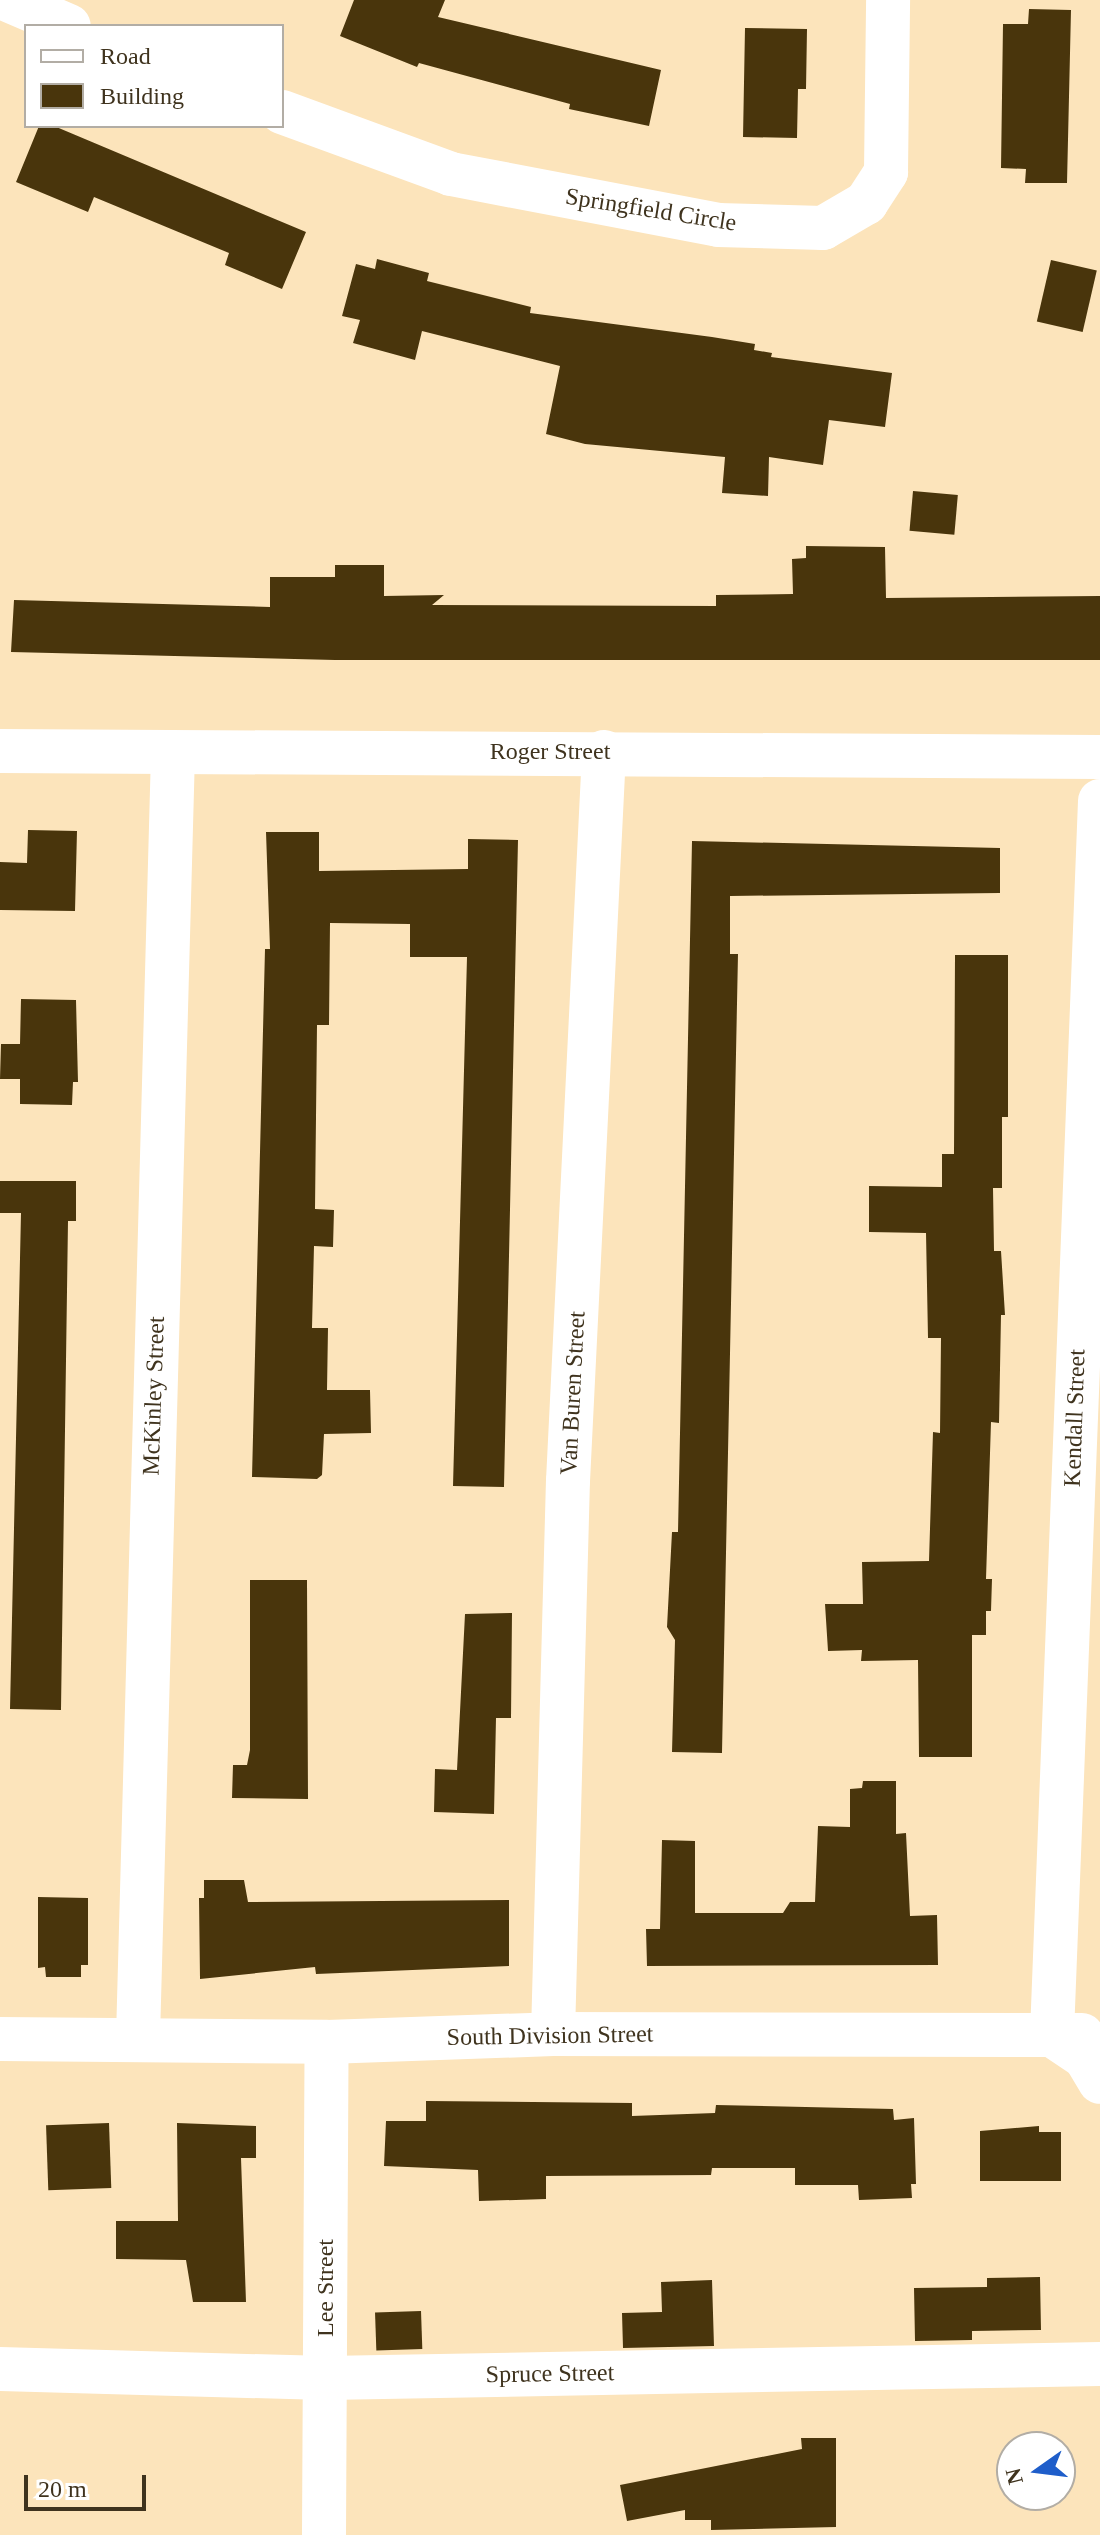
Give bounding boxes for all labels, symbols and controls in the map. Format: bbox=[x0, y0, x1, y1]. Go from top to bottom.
legend bbox=[24, 24, 284, 128]
text: Road bbox=[100, 43, 151, 69]
text: Building bbox=[100, 83, 184, 109]
street label: Springfield Circle bbox=[563, 182, 739, 238]
street label: Roger Street bbox=[490, 738, 610, 766]
street label: Van Buren Street bbox=[554, 1310, 592, 1476]
street label: McKinley Street bbox=[137, 1316, 171, 1476]
street label: Kendall Street bbox=[1058, 1349, 1092, 1487]
street label: South Division Street bbox=[446, 2020, 654, 2052]
street label: Lee Street bbox=[312, 2239, 340, 2337]
street label: Spruce Street bbox=[485, 2358, 615, 2390]
north arrow bbox=[996, 2431, 1076, 2511]
scale bar bbox=[28, 2459, 150, 2509]
text: N bbox=[1000, 2466, 1028, 2487]
text: 20 m bbox=[38, 2476, 87, 2502]

